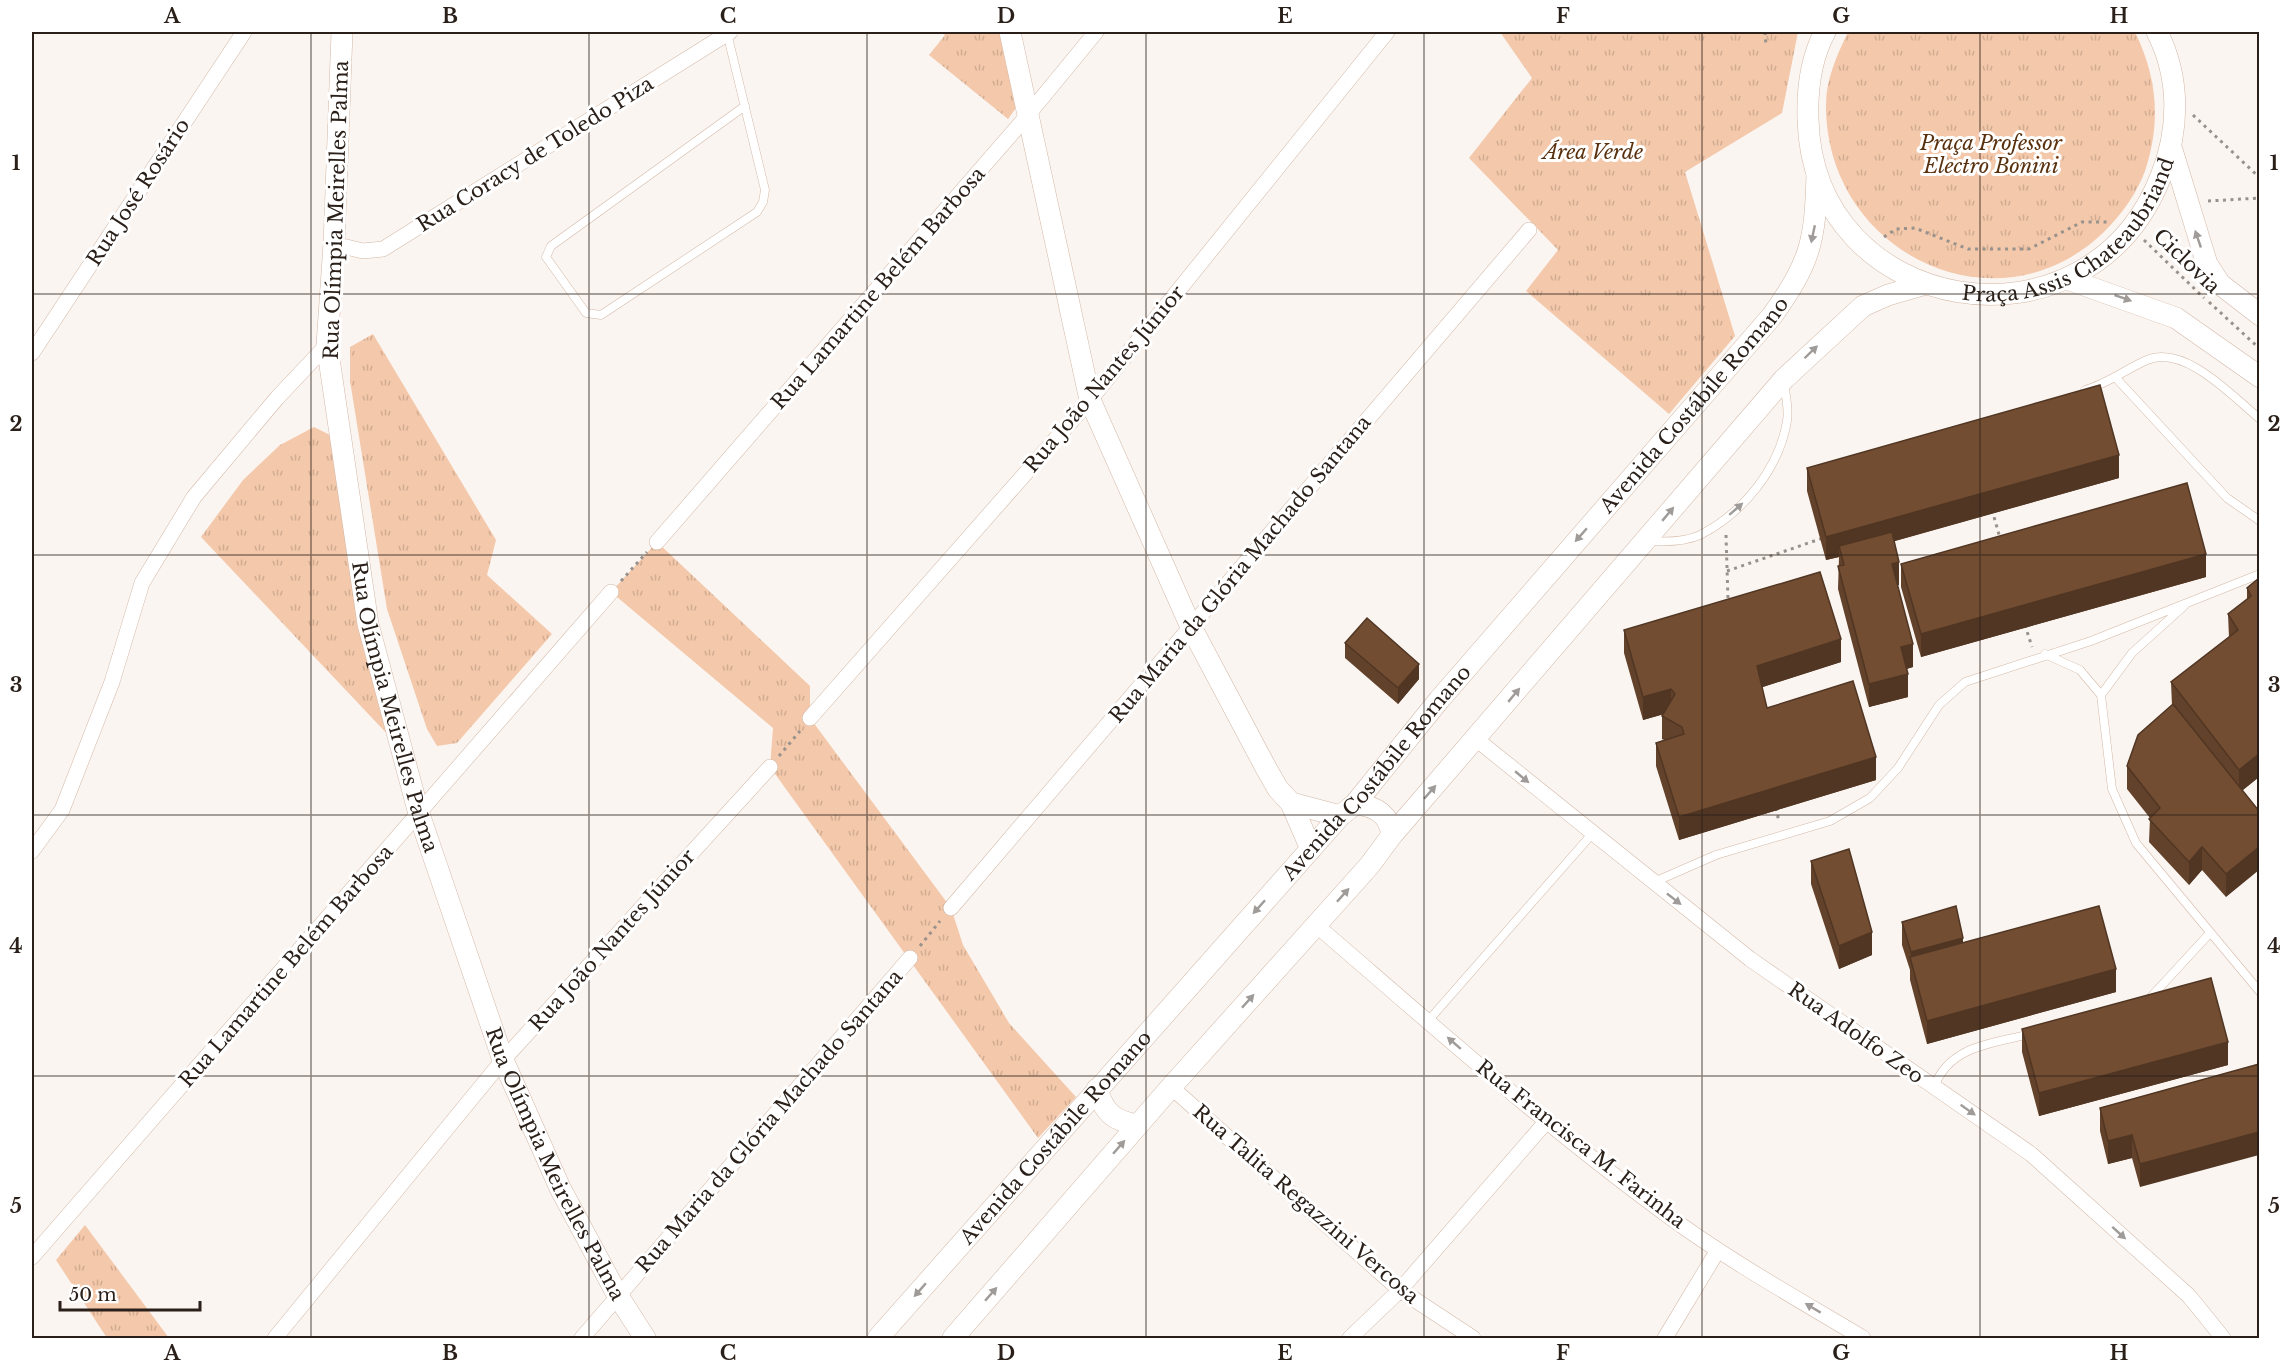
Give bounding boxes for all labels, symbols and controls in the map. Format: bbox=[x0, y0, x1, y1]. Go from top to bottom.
text: A bbox=[163, 4, 181, 28]
text: B bbox=[442, 4, 458, 28]
text: C bbox=[720, 4, 736, 28]
text: D bbox=[997, 4, 1015, 28]
text: E bbox=[1277, 4, 1293, 28]
text: F bbox=[1556, 4, 1570, 28]
text: G bbox=[1832, 4, 1850, 28]
text: H bbox=[2110, 4, 2129, 28]
street label: Rua Olímpia Meirelles Palma bbox=[319, 59, 353, 360]
street label: Rua Coracy de Toledo Piza bbox=[412, 71, 658, 237]
street label: Rua José Rosário bbox=[81, 114, 195, 270]
park label: Praça Professor Electro Bonini bbox=[1919, 131, 2063, 178]
park label: Área Verde bbox=[1540, 139, 1643, 164]
text: 1 bbox=[12, 151, 21, 175]
text: 1 bbox=[2270, 151, 2279, 175]
street label: Praça Assis Chateaubriand bbox=[1961, 154, 2179, 306]
street label: Rua Lamartine Belém Barbosa bbox=[766, 161, 990, 414]
one-way arrow bbox=[1808, 224, 1818, 243]
street label: Ciclovia bbox=[2149, 224, 2226, 299]
one-way arrow bbox=[2192, 230, 2202, 248]
street label: Rua João Nantes Júnior bbox=[1019, 280, 1189, 477]
street label: Avenida Costábile Romano bbox=[1594, 293, 1793, 519]
one-way arrow bbox=[2114, 294, 2132, 303]
one-way arrow bbox=[1803, 346, 1817, 360]
street label: Rua Maria da Glória Machado Santana bbox=[1104, 410, 1376, 727]
text: 2 bbox=[9, 412, 23, 436]
text: 2 bbox=[2267, 412, 2281, 436]
one-way arrow bbox=[1729, 502, 1744, 516]
one-way arrow bbox=[1661, 507, 1674, 522]
one-way arrow bbox=[1575, 527, 1588, 542]
street label: Rua Olímpia Meirelles Palma bbox=[347, 560, 443, 856]
street label: Avenida Costábile Romano bbox=[1276, 660, 1476, 886]
text: 3 bbox=[10, 673, 22, 697]
text: 3 bbox=[2268, 673, 2280, 697]
one-way arrow bbox=[1508, 687, 1521, 703]
one-way arrow bbox=[1514, 770, 1529, 782]
one-way arrow bbox=[1423, 784, 1437, 799]
street label: Rua Lamartine Belém Barbosa bbox=[174, 839, 398, 1092]
street label: Rua João Nantes Júnior bbox=[524, 844, 700, 1036]
one-way arrow bbox=[1336, 888, 1350, 903]
one-way arrow bbox=[1666, 892, 1681, 904]
one-way arrow bbox=[1253, 899, 1266, 914]
text: 4 bbox=[9, 934, 23, 958]
text: 4 bbox=[2267, 934, 2281, 958]
street label: Rua Maria da Glória Machado Santana bbox=[631, 964, 908, 1277]
street label: Rua Adolfo Zeo bbox=[1784, 977, 1928, 1089]
one-way arrow bbox=[1241, 994, 1254, 1009]
street label: Rua Olímpia Meirelles Palma bbox=[481, 1024, 630, 1305]
street label: Avenida Costábile Romano bbox=[954, 1026, 1156, 1250]
one-way arrow bbox=[1447, 1037, 1462, 1050]
street label: Rua Francisca M. Farinha bbox=[1472, 1055, 1691, 1234]
street label: Rua Talita Regazzini Vercosa bbox=[1188, 1099, 1424, 1309]
one-way arrow bbox=[1960, 1104, 1976, 1116]
one-way arrow bbox=[1112, 1140, 1125, 1155]
text: 5 bbox=[10, 1194, 22, 1218]
text: 5 bbox=[2268, 1194, 2280, 1218]
one-way arrow bbox=[2112, 1226, 2127, 1240]
scale bar bbox=[60, 1274, 200, 1312]
one-way arrow bbox=[913, 1283, 927, 1298]
text: 50 m bbox=[69, 1284, 117, 1306]
one-way arrow bbox=[985, 1286, 998, 1302]
one-way arrow bbox=[1805, 1302, 1821, 1313]
text: A bbox=[163, 1341, 181, 1365]
text: B bbox=[442, 1341, 458, 1365]
text: C bbox=[720, 1341, 736, 1365]
text: D bbox=[997, 1341, 1015, 1365]
text: E bbox=[1277, 1341, 1293, 1365]
text: F bbox=[1556, 1341, 1570, 1365]
text: G bbox=[1832, 1341, 1850, 1365]
text: H bbox=[2110, 1341, 2129, 1365]

